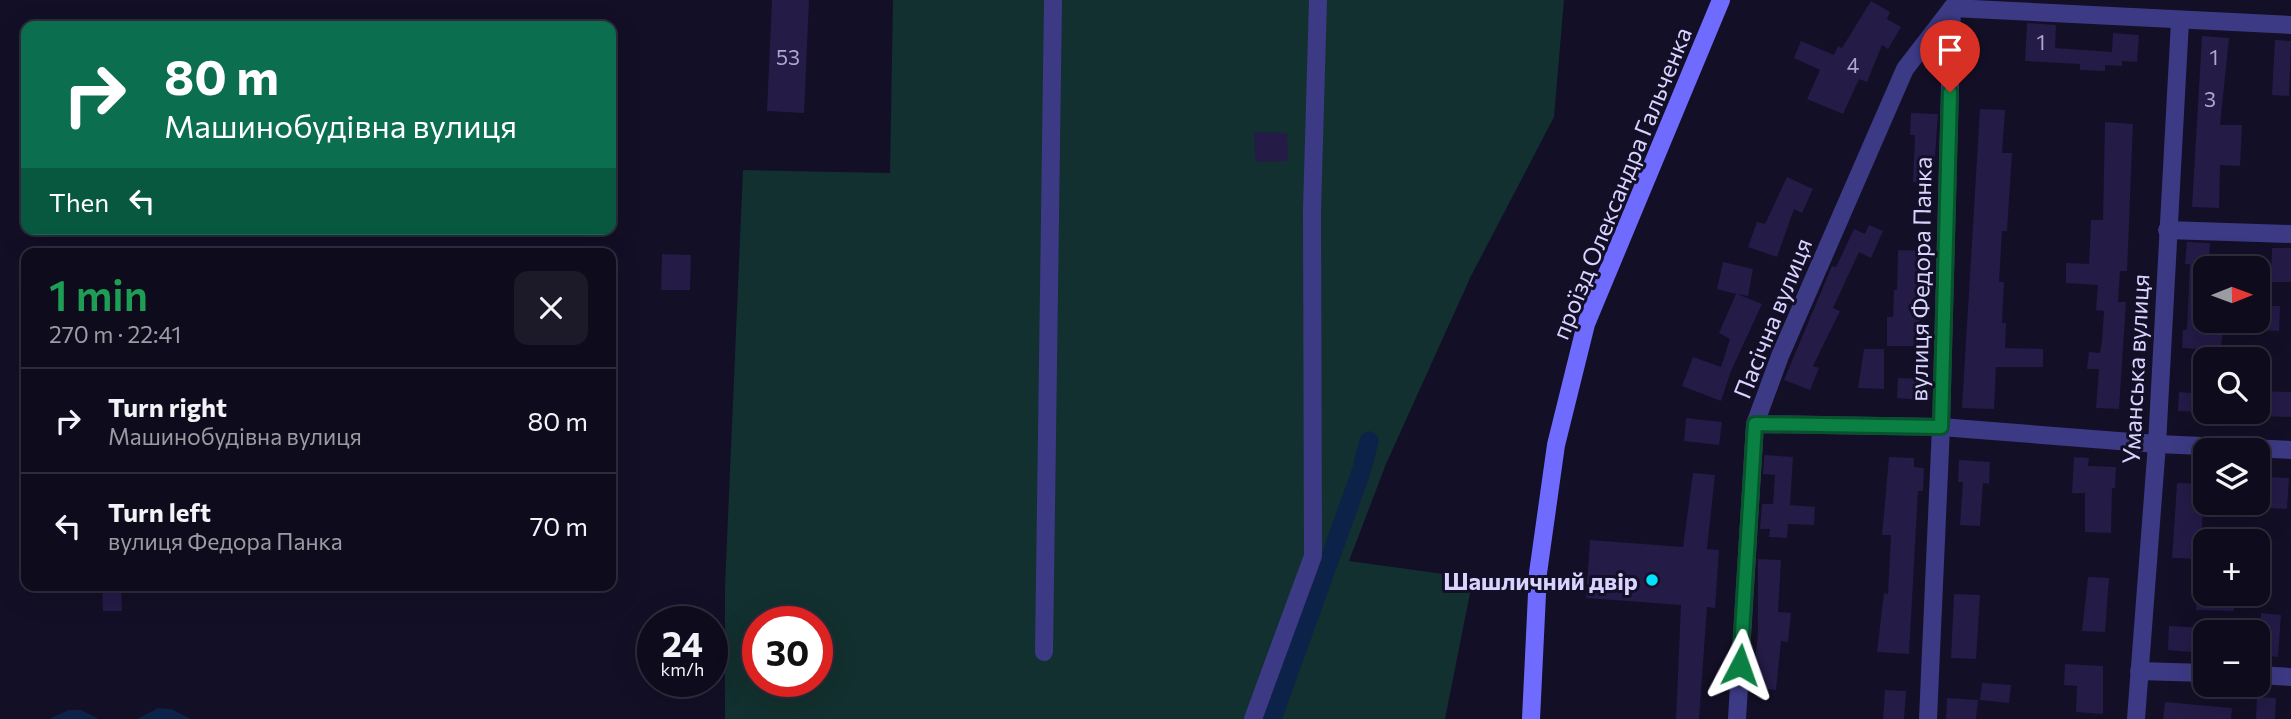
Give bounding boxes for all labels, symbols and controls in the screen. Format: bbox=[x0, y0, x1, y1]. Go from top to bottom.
pin bbox=[1920, 20, 1980, 92]
street label: проїзд Олександра Гальченка bbox=[1545, 23, 1697, 343]
house number: 1 bbox=[2037, 29, 2045, 54]
icon: arrive bbox=[1931, 31, 1969, 69]
house number: 53 bbox=[776, 44, 800, 69]
house number: 1 bbox=[2210, 44, 2218, 69]
text: 80 m bbox=[164, 45, 279, 105]
icon: right bbox=[49, 49, 140, 140]
house number: 4 bbox=[1847, 52, 1860, 77]
house number: 3 bbox=[2204, 86, 2216, 111]
text: Машинобудівна вулиця bbox=[164, 105, 517, 145]
street label: вулиця Федора Панка bbox=[1903, 156, 1937, 402]
icon: left bbox=[123, 182, 161, 220]
text: Then bbox=[49, 186, 109, 217]
street label: Пасічна вулиця bbox=[1727, 234, 1817, 402]
north arrow bbox=[2193, 256, 2270, 332]
map controls bbox=[2193, 256, 2270, 697]
text: 1 min bbox=[49, 268, 148, 320]
button: close bbox=[514, 271, 588, 345]
street label: Уманська вулиця bbox=[2116, 273, 2154, 465]
text: 270 m · 22:41 bbox=[49, 320, 181, 348]
button: search bbox=[2193, 347, 2270, 424]
text: Turn right bbox=[108, 391, 227, 422]
icon: right bbox=[49, 402, 87, 440]
text: 80 m bbox=[528, 405, 588, 436]
text: Машинобудівна вулиця bbox=[108, 422, 362, 450]
button: layers bbox=[2193, 438, 2270, 515]
text: Turn left bbox=[108, 496, 211, 527]
icon: left bbox=[49, 507, 87, 545]
text: 70 m bbox=[530, 510, 588, 541]
text: вулиця Федора Панка bbox=[108, 527, 343, 555]
button: + bbox=[2193, 529, 2270, 606]
place label: Шашличний двір bbox=[1443, 566, 1638, 595]
marker: Шашличний двір bbox=[1644, 572, 1660, 588]
speed limit sign: 30 bbox=[742, 606, 833, 697]
button: − bbox=[2193, 620, 2270, 697]
text: 24 bbox=[662, 621, 703, 664]
position arrow bbox=[1703, 628, 1777, 702]
text: km/h bbox=[661, 658, 704, 680]

